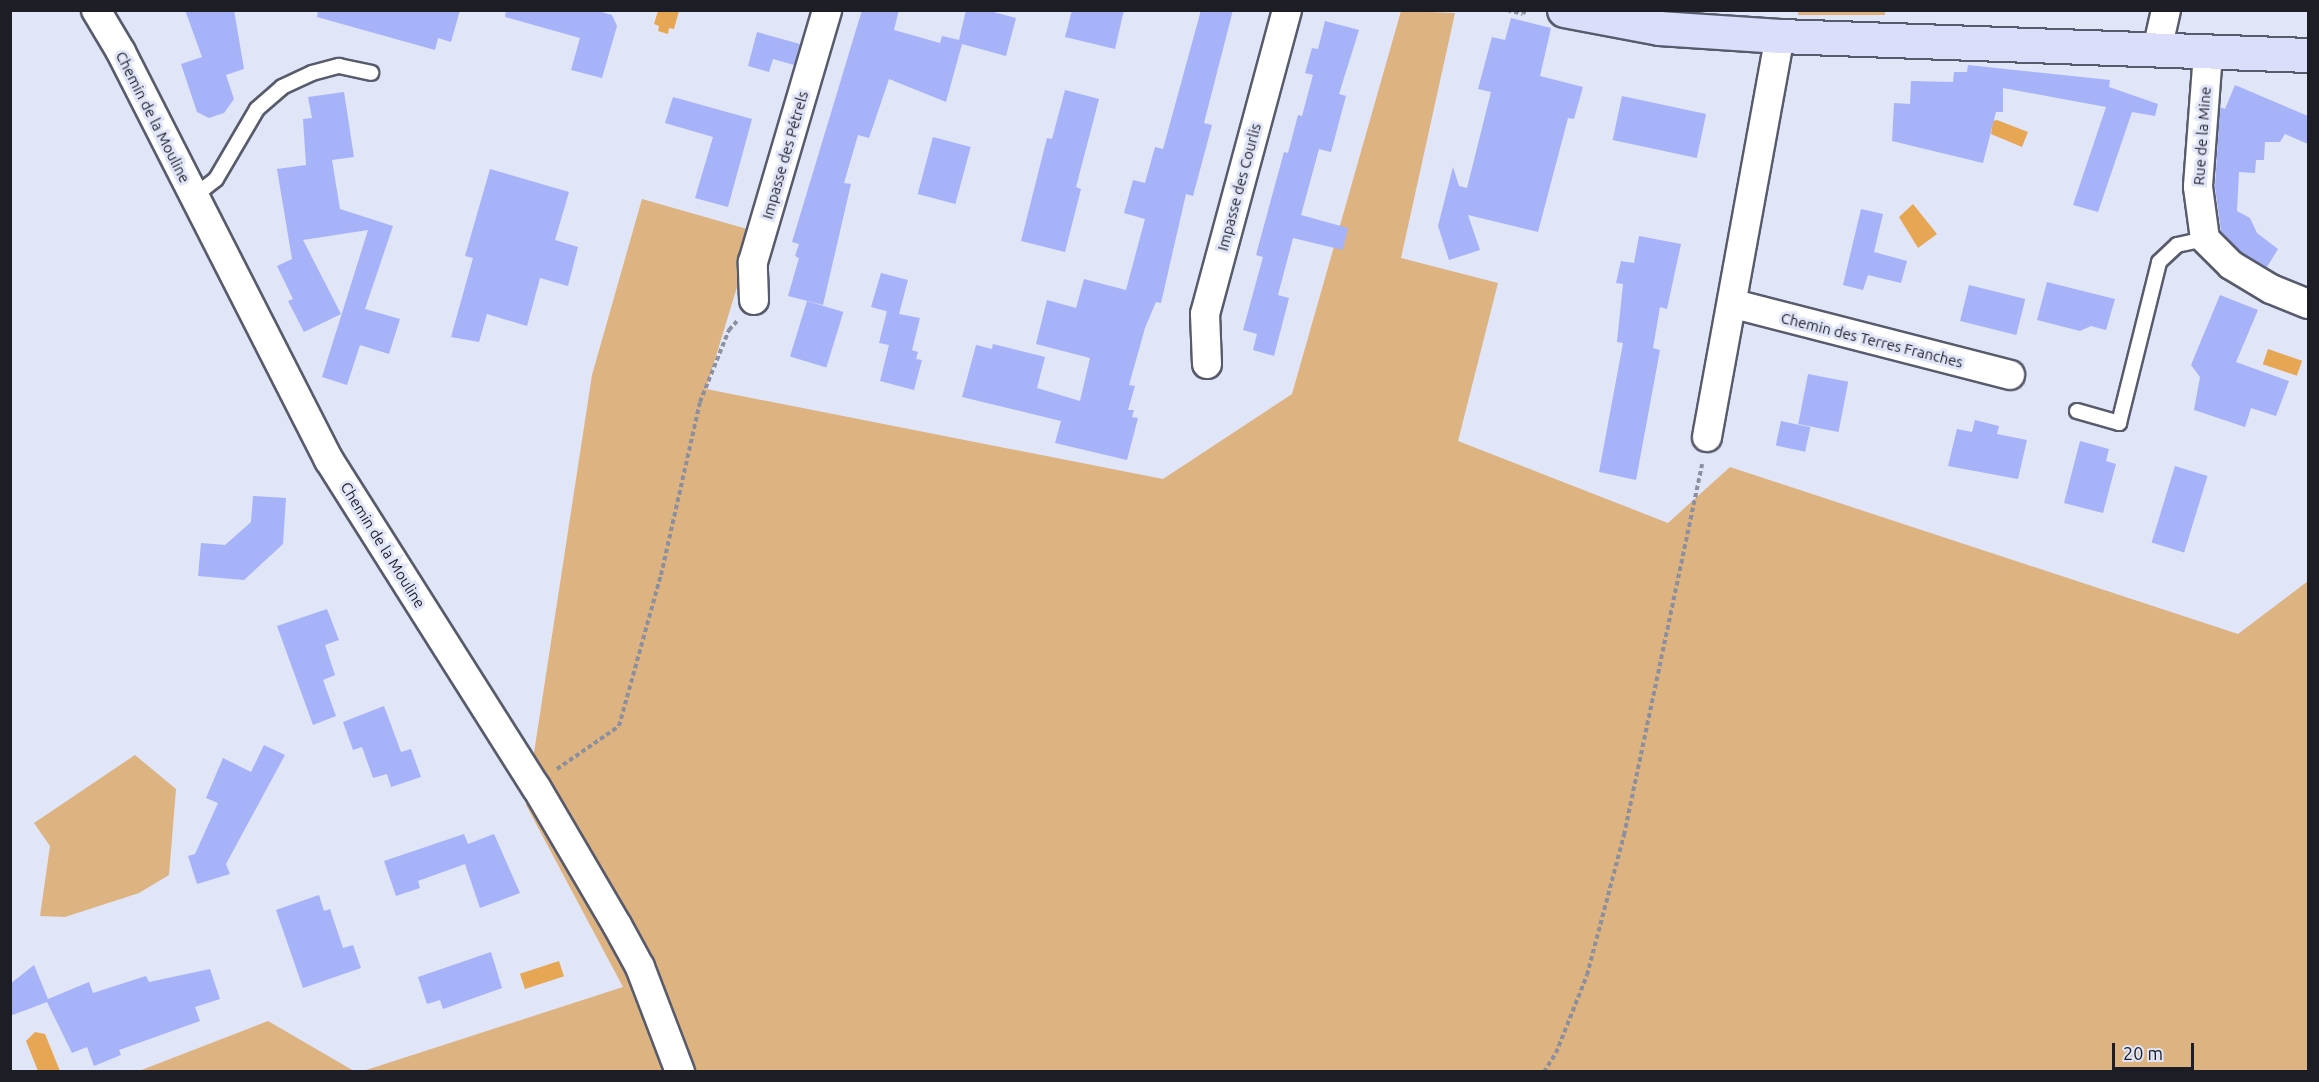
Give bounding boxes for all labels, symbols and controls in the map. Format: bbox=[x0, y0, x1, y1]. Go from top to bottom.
street label: Chemin de la Mouline bbox=[112, 48, 194, 186]
street label: Rue de la Mine bbox=[2190, 86, 2214, 186]
street label: Impasse des Pétrels bbox=[758, 89, 812, 221]
street label: Impasse des Courlis bbox=[1213, 121, 1265, 253]
street label: Chemin des Terres Franches bbox=[1779, 309, 1965, 371]
street label: Chemin de la Mouline bbox=[337, 479, 429, 611]
scale bar bbox=[2115, 1031, 2198, 1069]
text: 20 m bbox=[2123, 1043, 2163, 1063]

